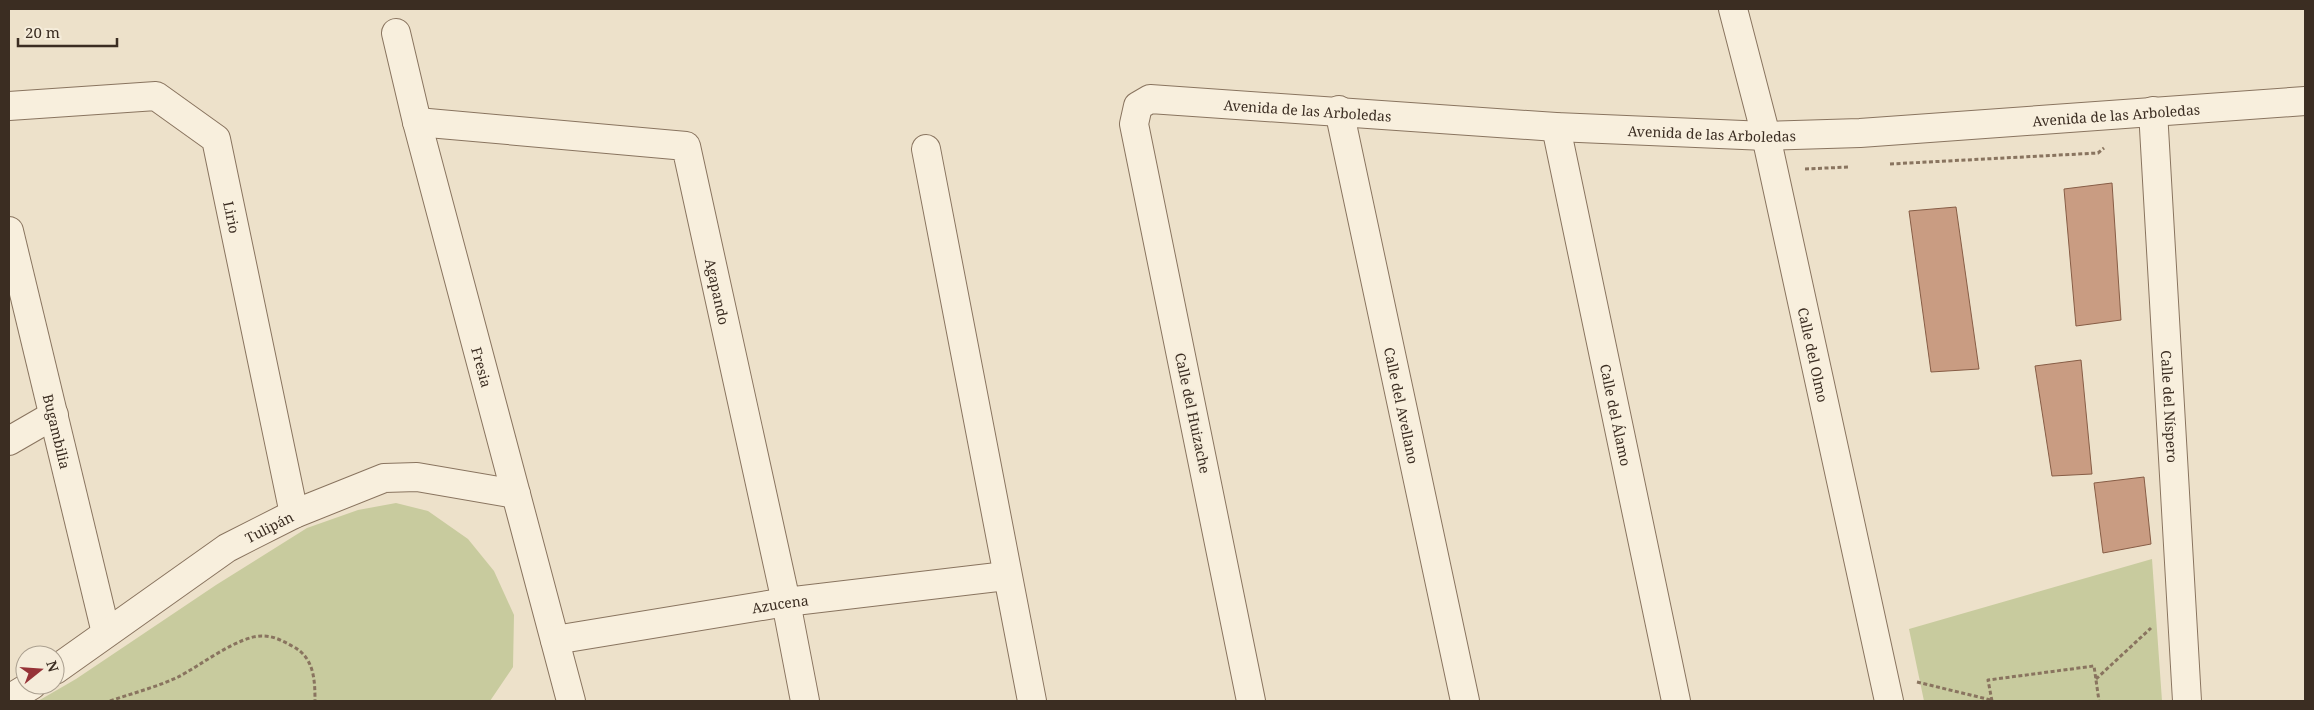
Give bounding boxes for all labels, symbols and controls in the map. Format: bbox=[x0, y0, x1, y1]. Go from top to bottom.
scale bar bbox=[18, 15, 116, 47]
text: 20 m bbox=[25, 22, 60, 42]
street label: Avenida de las Arboledas bbox=[1223, 95, 1392, 125]
street label: Avenida de las Arboledas bbox=[2032, 99, 2201, 130]
street label: Avenida de las Arboledas bbox=[1627, 121, 1796, 146]
street label: Lirio bbox=[220, 199, 245, 235]
street label: Agapando bbox=[701, 257, 734, 326]
street label: Calle del Olmo bbox=[1794, 306, 1833, 404]
street label: Fresia bbox=[468, 345, 497, 389]
street label: Calle del Avellano bbox=[1380, 345, 1424, 465]
street label: Calle del Níspero bbox=[2157, 350, 2183, 463]
street label: Calle del Huizache bbox=[1171, 351, 1215, 475]
street label: Calle del Álamo bbox=[1596, 362, 1636, 468]
street label: Bugambilia bbox=[39, 392, 76, 471]
street label: Tulipán bbox=[242, 506, 296, 547]
street label: Azucena bbox=[750, 590, 810, 617]
north arrow bbox=[15, 645, 65, 695]
text: N bbox=[42, 658, 64, 674]

